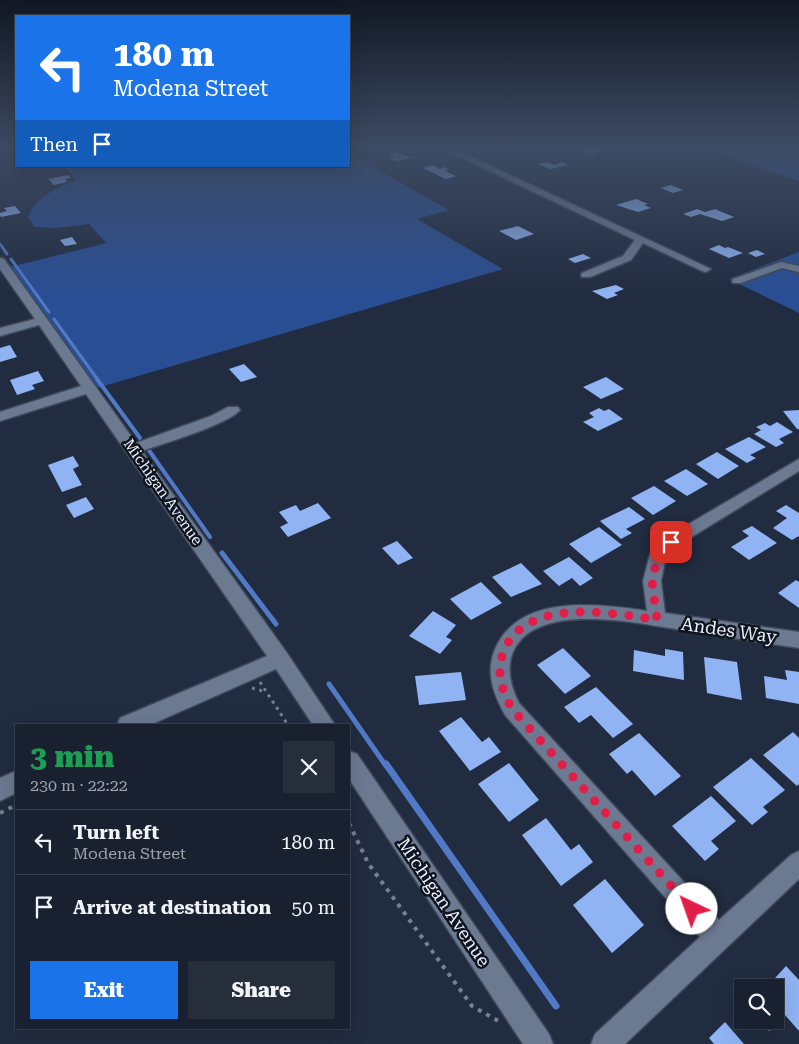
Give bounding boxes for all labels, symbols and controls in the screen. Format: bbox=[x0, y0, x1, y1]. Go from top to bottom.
text: 180 m bbox=[113, 34, 214, 75]
icon: left bbox=[30, 35, 95, 100]
text: Modena Street bbox=[113, 76, 268, 101]
icon: arrive bbox=[88, 130, 116, 158]
text: Then bbox=[30, 133, 78, 156]
street label: Michigan Avenue bbox=[120, 435, 206, 549]
pin bbox=[650, 521, 692, 563]
icon: arrive bbox=[657, 528, 685, 556]
street label: Andes Way bbox=[680, 613, 778, 647]
text: 3 min bbox=[30, 739, 114, 774]
button: close bbox=[283, 741, 335, 793]
text: 230 m · 22:22 bbox=[30, 776, 128, 795]
text: Turn left bbox=[73, 821, 159, 844]
icon: left bbox=[30, 828, 58, 856]
text: 180 m bbox=[281, 831, 335, 854]
street label: Michigan Avenue bbox=[393, 834, 495, 970]
text: Modena Street bbox=[73, 844, 186, 863]
position arrow bbox=[665, 882, 717, 934]
icon: arrive bbox=[30, 893, 58, 921]
text: Arrive at destination bbox=[73, 896, 271, 919]
text: 50 m bbox=[292, 896, 335, 919]
button: Exit bbox=[30, 961, 178, 1019]
button: Share bbox=[188, 961, 335, 1019]
map controls bbox=[734, 979, 784, 1029]
button: search bbox=[734, 979, 784, 1029]

